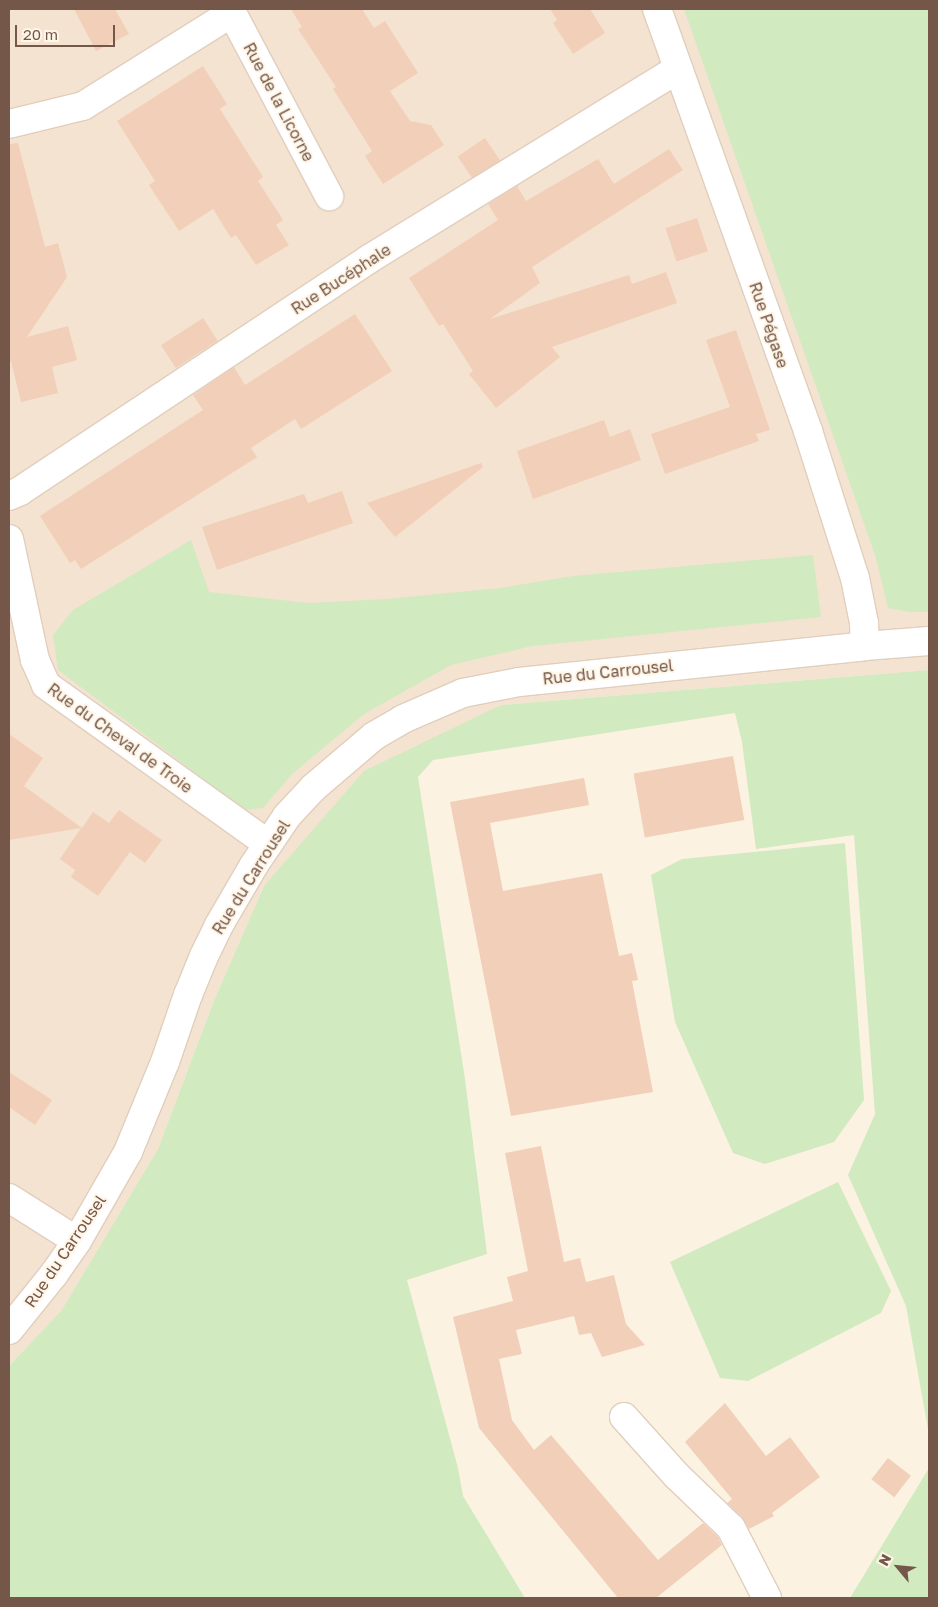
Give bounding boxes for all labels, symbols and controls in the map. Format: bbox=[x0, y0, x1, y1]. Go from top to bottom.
scale bar bbox=[18, 15, 118, 47]
text: 20 m bbox=[23, 25, 58, 43]
street label: Rue de la Licorne bbox=[240, 39, 318, 165]
street label: Rue Bucéphale bbox=[288, 240, 394, 318]
street label: Rue Pégase bbox=[745, 279, 793, 371]
street label: Rue du Carrousel bbox=[542, 656, 674, 688]
street label: Rue du Cheval de Troie bbox=[44, 679, 196, 797]
street label: Rue du Carrousel bbox=[208, 816, 294, 938]
street label: Rue du Carrousel bbox=[20, 1191, 110, 1311]
north arrow bbox=[873, 1542, 923, 1592]
text: N bbox=[874, 1551, 894, 1568]

